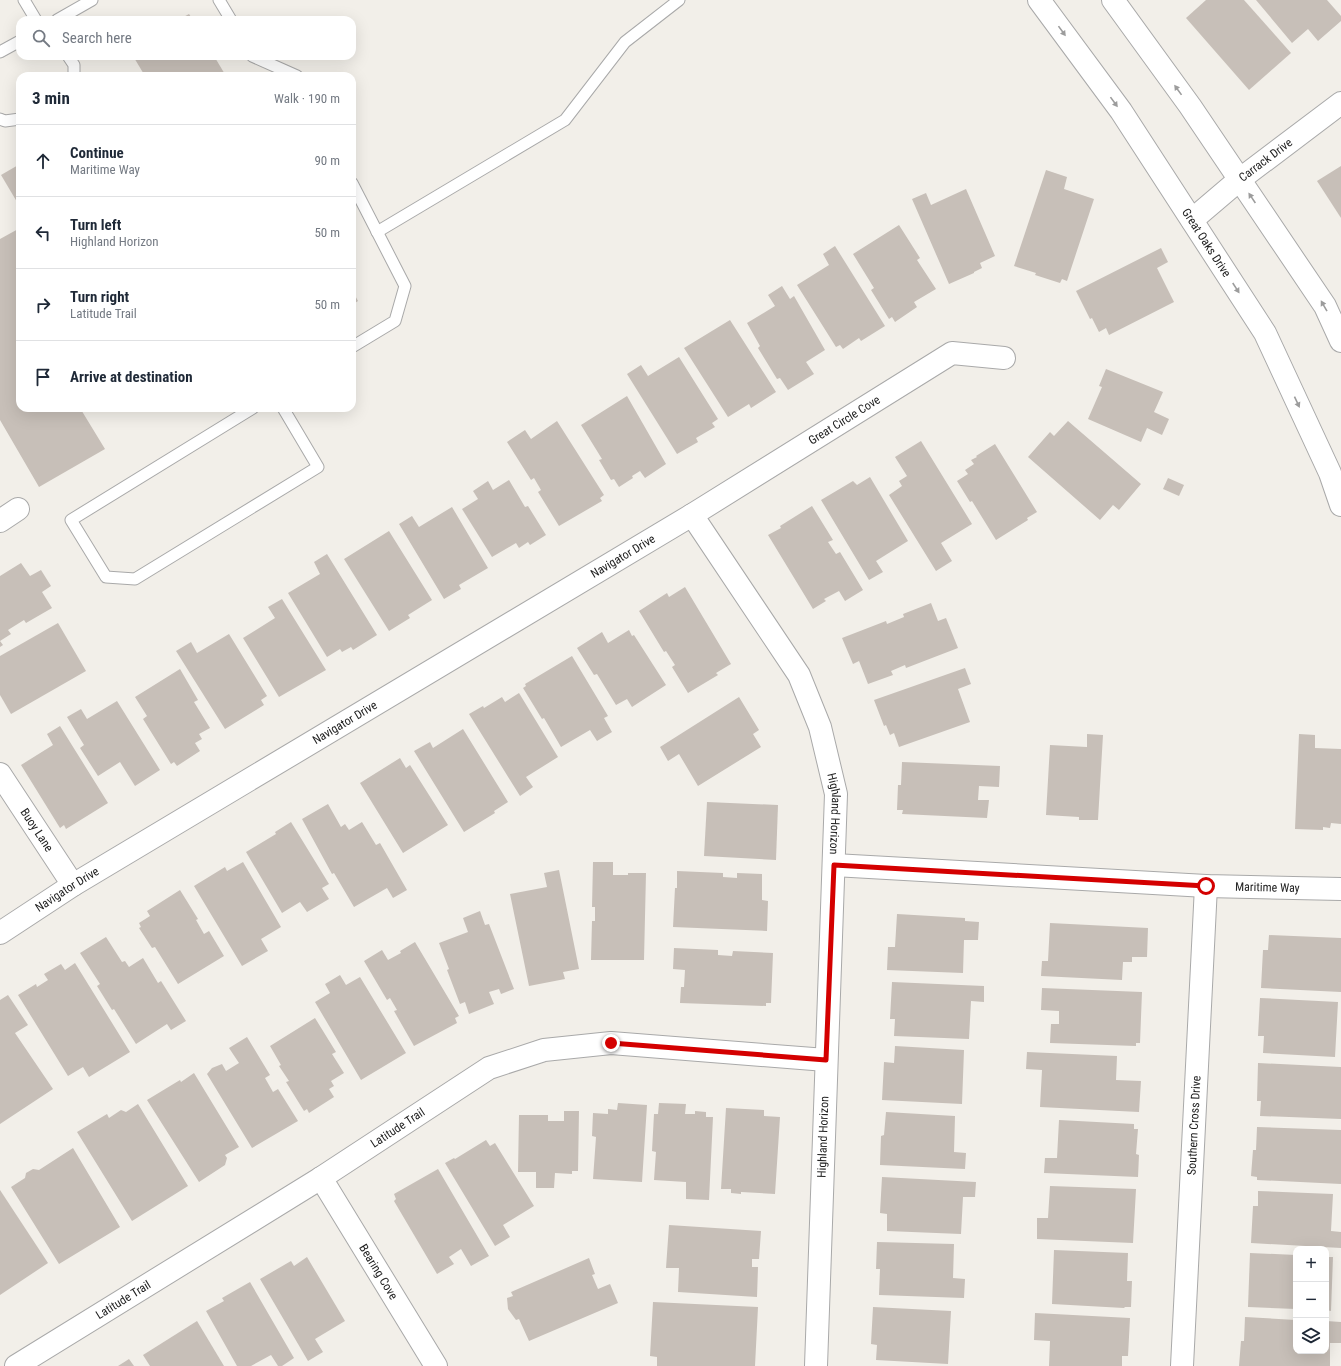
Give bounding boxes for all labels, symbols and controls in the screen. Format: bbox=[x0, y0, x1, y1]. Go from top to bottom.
search box bbox=[16, 16, 356, 60]
one-way arrow bbox=[1058, 26, 1067, 37]
icon: search bbox=[30, 27, 52, 49]
text: Search here bbox=[62, 29, 132, 47]
one-way arrow bbox=[1174, 85, 1182, 96]
text: 3 min bbox=[32, 88, 70, 108]
text: Walk · 190 m bbox=[274, 91, 340, 106]
one-way arrow bbox=[1110, 97, 1118, 108]
street label: Carrack Drive bbox=[1236, 135, 1295, 185]
text: Continue bbox=[70, 144, 124, 162]
icon: ahead bbox=[32, 150, 54, 172]
text: 90 m bbox=[314, 153, 340, 168]
text: Maritime Way bbox=[70, 162, 140, 177]
one-way arrow bbox=[1248, 192, 1255, 203]
street label: Great Oaks Drive bbox=[1179, 206, 1234, 280]
text: Turn left bbox=[70, 216, 121, 234]
icon: left bbox=[32, 222, 54, 244]
text: 50 m bbox=[314, 225, 340, 240]
text: Highland Horizon bbox=[70, 234, 159, 249]
one-way arrow bbox=[1232, 282, 1239, 294]
text: Turn right bbox=[70, 288, 129, 306]
icon: right bbox=[32, 294, 54, 316]
text: 50 m bbox=[314, 297, 340, 312]
one-way arrow bbox=[1320, 300, 1327, 312]
text: Latitude Trail bbox=[70, 306, 137, 321]
icon: arrive bbox=[32, 366, 54, 388]
text: Arrive at destination bbox=[70, 368, 193, 386]
street label: Great Circle Cove bbox=[806, 392, 883, 448]
one-way arrow bbox=[1294, 396, 1300, 408]
street label: Navigator Drive bbox=[588, 532, 658, 581]
street label: Navigator Drive bbox=[310, 698, 380, 747]
street label: Highland Horizon bbox=[824, 772, 843, 855]
street label: Buoy Lane bbox=[18, 806, 56, 855]
street label: Navigator Drive bbox=[33, 864, 102, 915]
route start bbox=[1197, 877, 1215, 895]
street label: Maritime Way bbox=[1235, 880, 1300, 895]
route end bbox=[602, 1034, 620, 1052]
street label: Southern Cross Drive bbox=[1185, 1075, 1204, 1175]
street label: Highland Horizon bbox=[815, 1096, 831, 1178]
street label: Latitude Trail bbox=[368, 1105, 427, 1151]
street label: Bearing Cove bbox=[356, 1242, 401, 1302]
map controls bbox=[1293, 1246, 1329, 1354]
button: + bbox=[1293, 1246, 1329, 1282]
street label: Latitude Trail bbox=[93, 1278, 153, 1322]
button: − bbox=[1293, 1282, 1329, 1318]
button: layers bbox=[1293, 1318, 1329, 1354]

